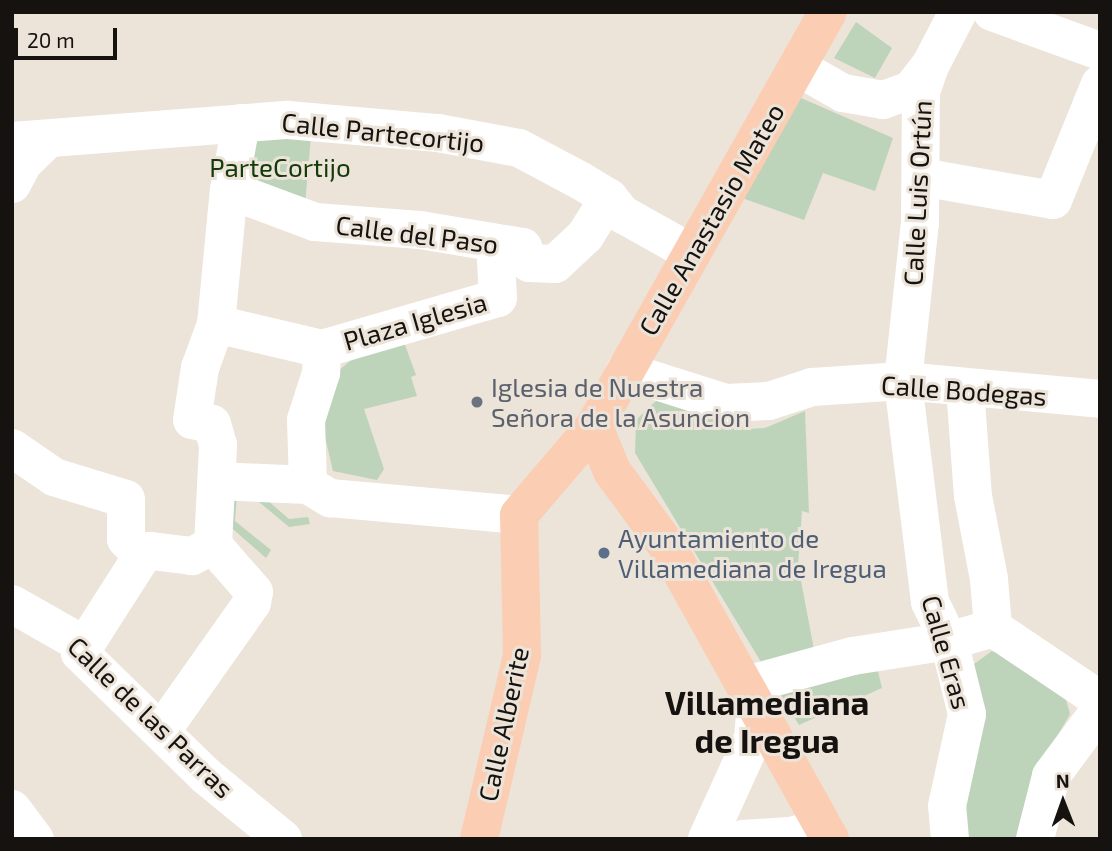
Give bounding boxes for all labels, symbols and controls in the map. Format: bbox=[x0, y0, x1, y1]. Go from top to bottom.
scale bar bbox=[18, 14, 121, 58]
text: 20 m bbox=[27, 27, 75, 52]
street label: Calle Anastasio Mateo bbox=[632, 97, 790, 341]
street label: Calle Luis Ortún bbox=[897, 100, 937, 286]
street label: Calle Partecortijo bbox=[280, 106, 486, 158]
park label: ParteCortijo bbox=[209, 151, 351, 183]
street label: Calle del Paso bbox=[334, 209, 500, 259]
street label: Plaza Iglesia bbox=[340, 286, 490, 356]
street label: Calle Bodegas bbox=[880, 369, 1048, 411]
place label: Iglesia de Nuestra Señora de la Asuncion bbox=[491, 371, 751, 432]
marker: Iglesia de Nuestra Señora de la Asuncion bbox=[469, 394, 485, 410]
place label: Ayuntamiento de Villamediana de Iregua bbox=[618, 522, 887, 584]
marker: Ayuntamiento de Villamediana de Iregua bbox=[596, 545, 612, 561]
street label: Calle Eras bbox=[916, 592, 978, 712]
street label: Calle de las Parras bbox=[62, 630, 240, 804]
street label: Calle Alberite bbox=[471, 644, 535, 804]
district label: Villamediana de Iregua bbox=[665, 683, 869, 761]
north arrow bbox=[1028, 767, 1098, 837]
text: N bbox=[1056, 769, 1070, 792]

